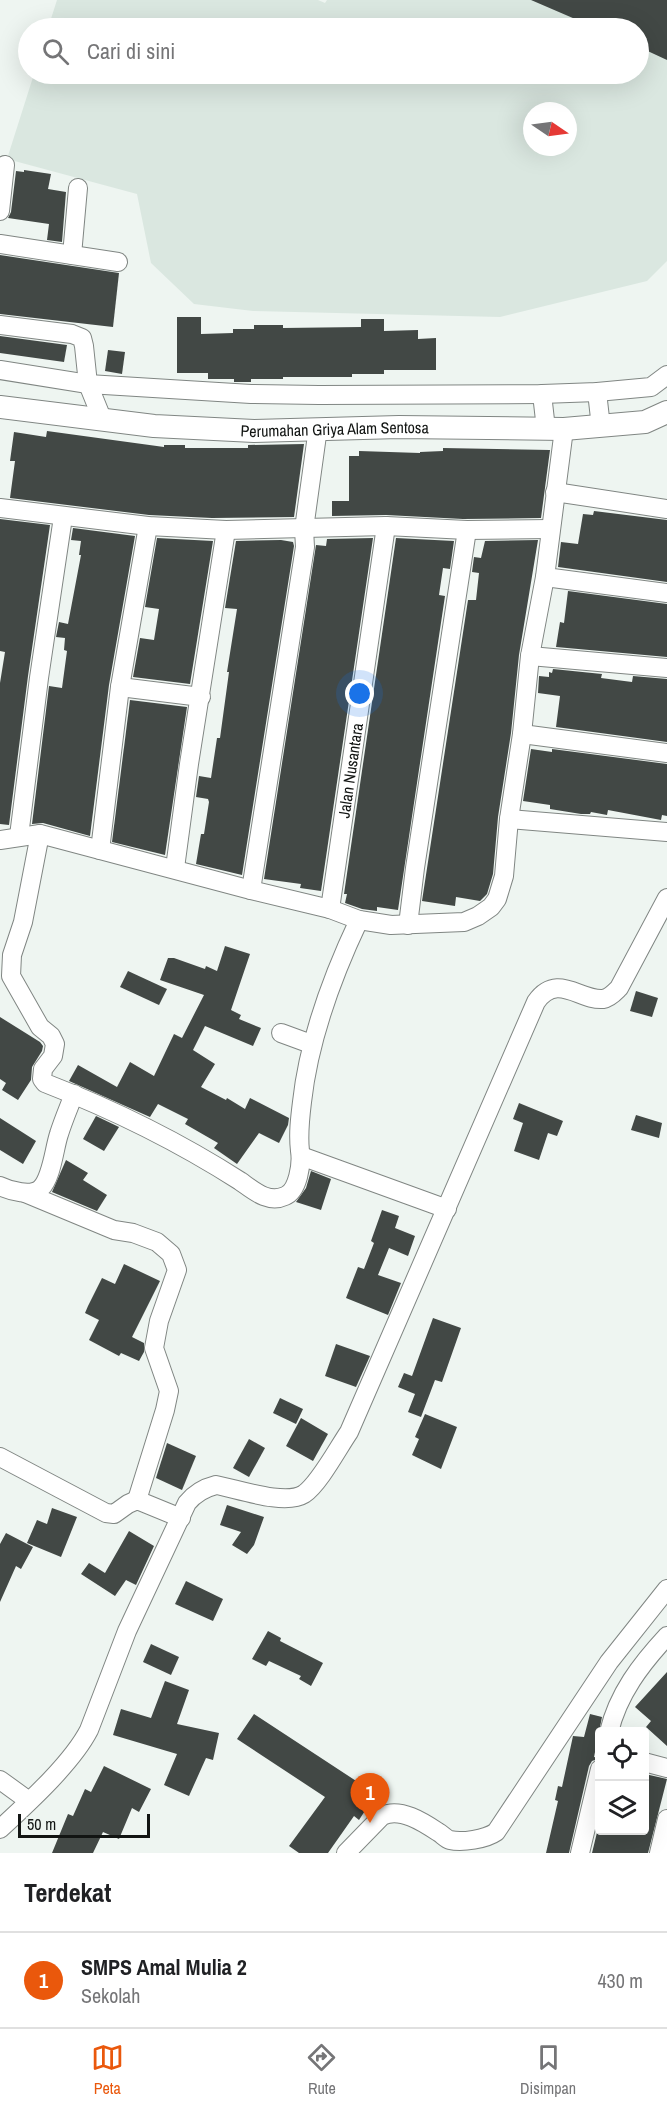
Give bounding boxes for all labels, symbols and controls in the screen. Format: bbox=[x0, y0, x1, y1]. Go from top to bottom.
search box bbox=[18, 18, 649, 84]
icon: search bbox=[39, 35, 72, 68]
text: Cari di sini bbox=[87, 36, 175, 66]
north arrow bbox=[523, 102, 577, 156]
street label: Perumahan Griya Alam Sentosa bbox=[240, 416, 430, 442]
your location bbox=[345, 679, 374, 708]
street label: Jalan Nusantara bbox=[332, 721, 368, 819]
map controls bbox=[595, 1727, 649, 1835]
button: locate bbox=[595, 1727, 649, 1781]
pin: 1 bbox=[350, 1774, 389, 1823]
button: layers bbox=[595, 1781, 649, 1835]
scale bar bbox=[18, 1811, 150, 1838]
text: 50 m bbox=[27, 1813, 56, 1835]
text: Terdekat bbox=[24, 1875, 111, 1910]
text: SMPS Amal Mulia 2 bbox=[81, 1952, 247, 1982]
text: 1 bbox=[39, 1967, 48, 1994]
text: 430 m bbox=[597, 1967, 643, 1994]
text: Sekolah bbox=[81, 1982, 140, 2009]
tab: Peta bbox=[91, 2041, 124, 2099]
tab: Rute bbox=[305, 2041, 338, 2099]
tab: Disimpan bbox=[520, 2041, 576, 2099]

